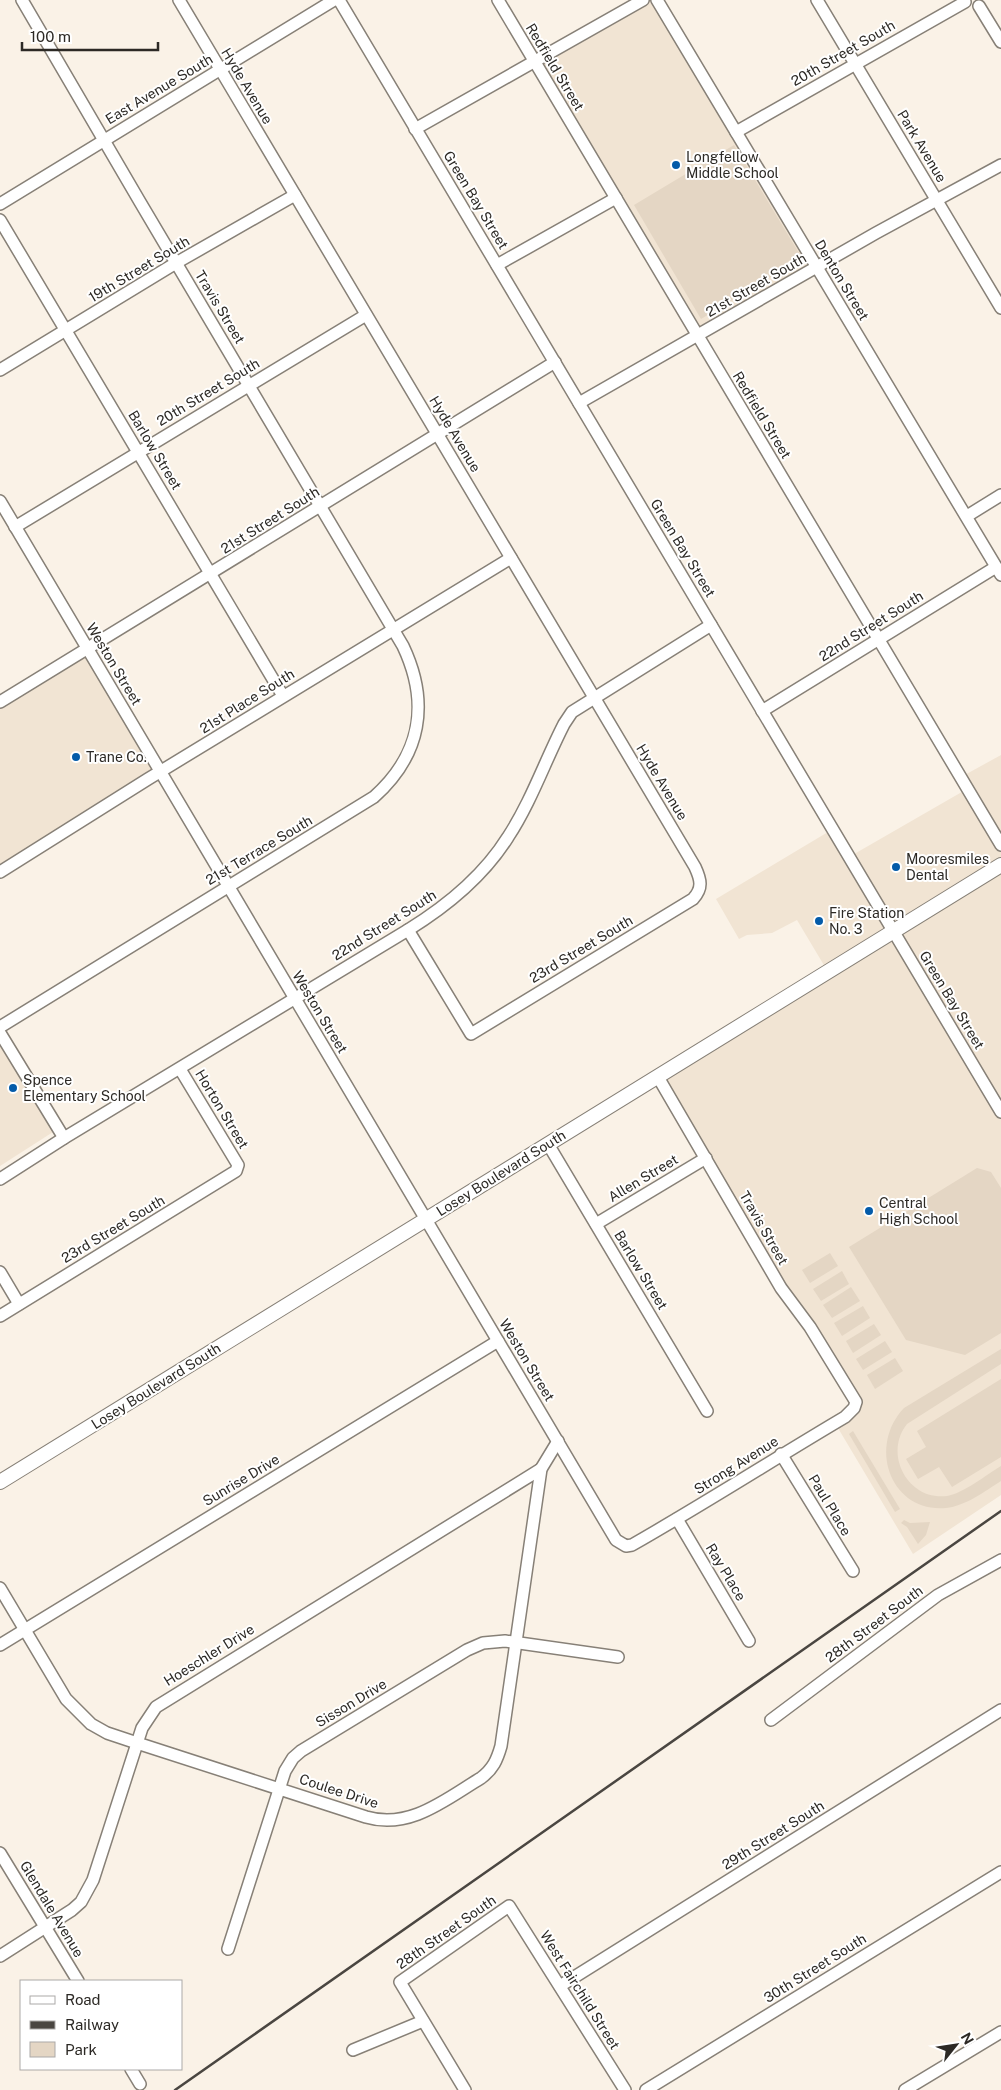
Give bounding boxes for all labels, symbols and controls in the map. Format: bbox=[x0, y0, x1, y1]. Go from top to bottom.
street label: 20th Street South bbox=[788, 17, 898, 89]
scale bar bbox=[22, 20, 159, 52]
street label: Redfield Street bbox=[523, 20, 587, 114]
text: 100 m bbox=[30, 28, 71, 45]
street label: Hyde Avenue bbox=[218, 45, 276, 127]
street label: East Avenue South bbox=[102, 51, 216, 127]
street label: Park Avenue bbox=[894, 107, 950, 185]
street label: Green Bay Street bbox=[440, 148, 512, 252]
place label: Longfellow Middle School bbox=[686, 149, 779, 181]
marker: Longfellow Middle School bbox=[670, 159, 682, 171]
street label: 19th Street South bbox=[86, 233, 192, 305]
street label: Denton Street bbox=[812, 237, 872, 323]
street label: 21st Street South bbox=[703, 250, 809, 320]
street label: Travis Street bbox=[192, 268, 248, 346]
street label: 20th Street South bbox=[154, 355, 262, 429]
street label: Redfield Street bbox=[730, 368, 794, 462]
street label: Hyde Avenue bbox=[426, 393, 484, 475]
street label: Barlow Street bbox=[125, 408, 185, 492]
street label: 21st Street South bbox=[218, 483, 322, 557]
street label: Green Bay Street bbox=[647, 496, 719, 600]
street label: 22nd Street South bbox=[816, 587, 926, 665]
street label: Weston Street bbox=[83, 620, 145, 708]
street label: 21st Place South bbox=[197, 666, 297, 736]
street label: Hyde Avenue bbox=[633, 741, 691, 823]
place label: Trane Co. bbox=[86, 749, 147, 765]
marker: Trane Co. bbox=[70, 751, 82, 763]
street label: 21st Terrace South bbox=[203, 812, 315, 888]
place label: Mooresmiles Dental bbox=[906, 851, 989, 883]
marker: Mooresmiles Dental bbox=[890, 861, 902, 873]
street label: 22nd Street South bbox=[329, 886, 439, 964]
place label: Fire Station No. 3 bbox=[829, 905, 904, 937]
street label: 23rd Street South bbox=[527, 912, 635, 986]
marker: Fire Station No. 3 bbox=[813, 915, 825, 927]
street label: Green Bay Street bbox=[916, 948, 988, 1052]
street label: Weston Street bbox=[289, 968, 351, 1056]
street label: Horton Street bbox=[192, 1067, 252, 1151]
place label: Spence Elementary School bbox=[23, 1072, 146, 1104]
marker: Spence Elementary School bbox=[7, 1082, 19, 1094]
street label: Losey Boulevard South bbox=[433, 1127, 569, 1219]
street label: Allen Street bbox=[605, 1151, 681, 1205]
street label: Travis Street bbox=[736, 1188, 792, 1268]
street label: 23rd Street South bbox=[59, 1192, 167, 1266]
place label: Central High School bbox=[879, 1195, 958, 1227]
marker: Central High School bbox=[863, 1205, 875, 1217]
street label: Barlow Street bbox=[611, 1228, 671, 1312]
street label: Weston Street bbox=[496, 1316, 558, 1404]
street label: Losey Boulevard South bbox=[88, 1340, 224, 1432]
street label: Strong Avenue bbox=[691, 1433, 781, 1497]
street label: Sunrise Drive bbox=[200, 1451, 282, 1509]
street label: Paul Place bbox=[805, 1471, 855, 1539]
street label: Ray Place bbox=[703, 1540, 749, 1604]
street label: 28th Street South bbox=[822, 1582, 926, 1666]
street label: Hoeschler Drive bbox=[161, 1621, 257, 1689]
street label: Sisson Drive bbox=[313, 1676, 389, 1730]
street label: Coulee Drive bbox=[297, 1771, 381, 1811]
street label: 29th Street South bbox=[719, 1797, 827, 1873]
street label: Glendale Avenue bbox=[17, 1858, 87, 1960]
street label: 28th Street South bbox=[393, 1892, 499, 1972]
street label: West Fairchild Street bbox=[537, 1928, 623, 2052]
street label: 30th Street South bbox=[761, 1930, 869, 2006]
legend bbox=[20, 1980, 182, 2070]
text: Road bbox=[65, 1991, 101, 2008]
text: Railway bbox=[65, 2016, 119, 2033]
north arrow bbox=[931, 2020, 981, 2070]
text: N bbox=[958, 2030, 977, 2047]
text: Park bbox=[65, 2041, 97, 2058]

